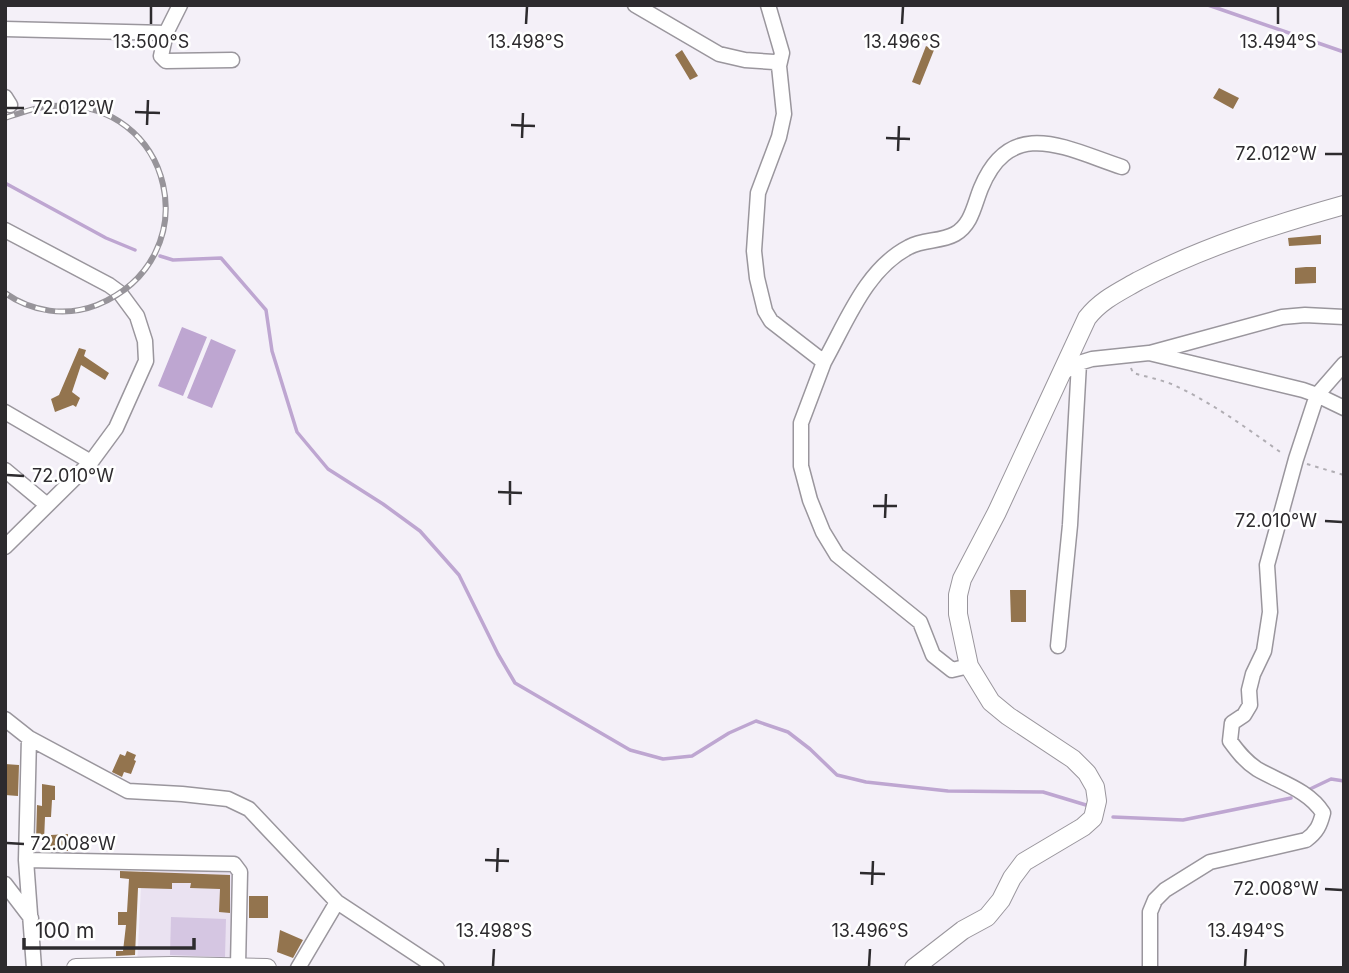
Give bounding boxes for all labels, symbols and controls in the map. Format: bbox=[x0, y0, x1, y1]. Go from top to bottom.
text: 13.500°S bbox=[113, 31, 189, 52]
text: 13.498°S bbox=[488, 31, 564, 52]
text: 13.496°S bbox=[864, 31, 940, 52]
text: 13.494°S bbox=[1239, 31, 1317, 52]
text: 72.012°W bbox=[32, 97, 114, 118]
text: 72.012°W bbox=[1235, 143, 1317, 164]
text: 72.010°W bbox=[32, 465, 114, 486]
text: 72.010°W bbox=[1235, 510, 1317, 531]
text: 72.008°W bbox=[30, 833, 116, 854]
text: 72.008°W bbox=[1233, 878, 1319, 899]
scale bar bbox=[24, 906, 194, 950]
text: 100 m bbox=[35, 918, 94, 943]
text: 13.498°S bbox=[456, 920, 532, 941]
text: 13.496°S bbox=[832, 920, 908, 941]
text: 13.494°S bbox=[1207, 920, 1285, 941]

